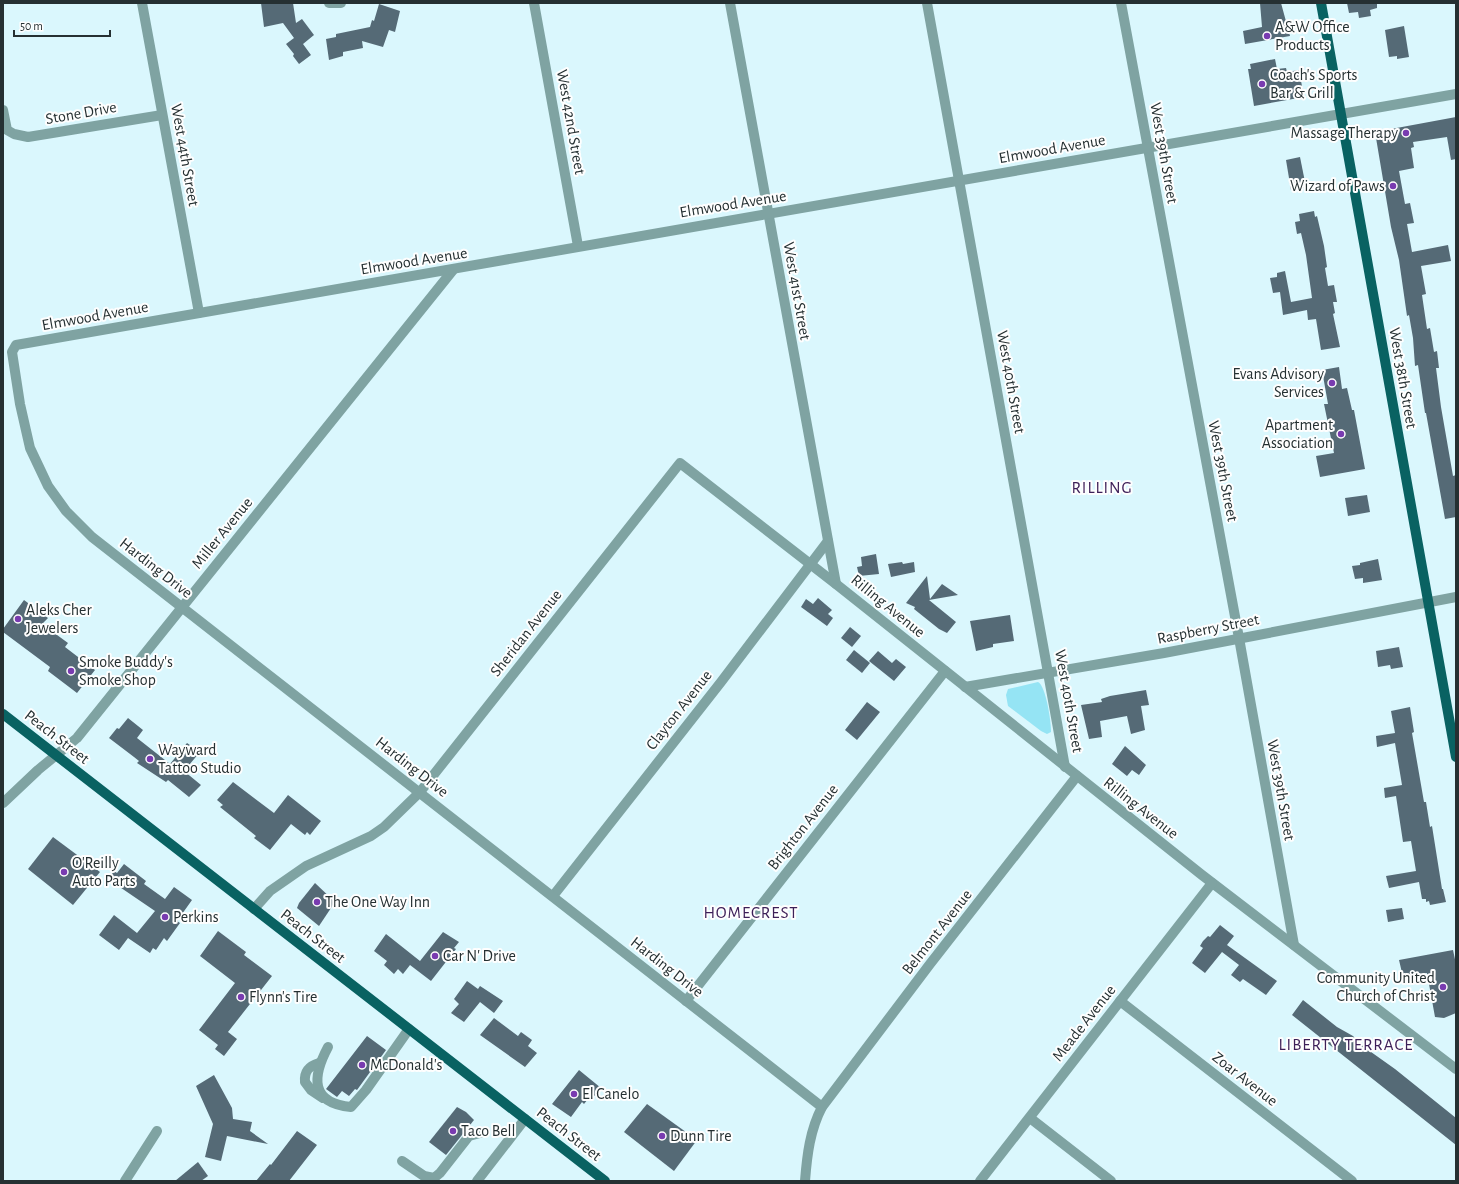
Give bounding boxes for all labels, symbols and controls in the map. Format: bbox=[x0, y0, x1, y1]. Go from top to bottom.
scale bar bbox=[14, 12, 110, 38]
place label: A&W Office Products bbox=[1275, 19, 1350, 53]
text: 50 m bbox=[20, 20, 43, 32]
marker: A&W Office Products bbox=[1262, 31, 1272, 41]
place label: Coach's Sports Bar & Grill bbox=[1270, 67, 1358, 101]
street label: West 42nd Street bbox=[554, 68, 588, 176]
marker: Coach's Sports Bar & Grill bbox=[1257, 79, 1267, 89]
street label: Stone Drive bbox=[44, 99, 118, 127]
street label: West 39th Street bbox=[1147, 101, 1181, 205]
street label: West 44th Street bbox=[168, 103, 202, 207]
place label: Massage Therapy bbox=[1291, 125, 1398, 142]
marker: Massage Therapy bbox=[1401, 128, 1411, 138]
street label: Elmwood Avenue bbox=[997, 132, 1107, 166]
place label: Wizard of Paws bbox=[1290, 178, 1385, 194]
marker: Wizard of Paws bbox=[1388, 181, 1398, 191]
street label: Elmwood Avenue bbox=[678, 188, 788, 220]
street label: West 41st Street bbox=[781, 241, 813, 341]
street label: Elmwood Avenue bbox=[359, 245, 469, 277]
street label: Elmwood Avenue bbox=[40, 299, 150, 333]
street label: West 38th Street bbox=[1386, 326, 1420, 430]
street label: West 40th Street bbox=[994, 329, 1028, 435]
place label: Evans Advisory Services bbox=[1233, 366, 1324, 400]
marker: Evans Advisory Services bbox=[1327, 378, 1337, 388]
place label: Apartment Association bbox=[1262, 417, 1333, 451]
street label: West 39th Street bbox=[1205, 419, 1241, 523]
marker: Apartment Association bbox=[1336, 429, 1346, 439]
district label: RILLING bbox=[1071, 479, 1133, 496]
street label: Miller Avenue bbox=[189, 494, 255, 572]
street label: Harding Drive bbox=[117, 535, 195, 601]
street label: Rilling Avenue bbox=[848, 572, 928, 640]
street label: Sheridan Avenue bbox=[487, 587, 565, 679]
place label: Aleks Cher Jewelers bbox=[26, 602, 92, 636]
street label: Raspberry Street bbox=[1156, 611, 1260, 648]
marker: Aleks Cher Jewelers bbox=[13, 614, 23, 624]
street label: West 40th Street bbox=[1052, 648, 1086, 754]
place label: Smoke Buddy's Smoke Shop bbox=[79, 654, 173, 688]
marker: Smoke Buddy's Smoke Shop bbox=[66, 666, 76, 676]
street label: Clayton Avenue bbox=[643, 667, 716, 754]
street label: Peach Street bbox=[22, 707, 92, 767]
street label: Harding Drive bbox=[373, 734, 451, 800]
street label: West 39th Street bbox=[1264, 738, 1298, 842]
place label: Wayward Tattoo Studio bbox=[158, 742, 241, 776]
marker: Wayward Tattoo Studio bbox=[145, 754, 155, 764]
street label: Rilling Avenue bbox=[1101, 774, 1181, 842]
street label: Brighton Avenue bbox=[765, 781, 841, 873]
place label: O'Reilly Auto Parts bbox=[72, 855, 136, 889]
marker: O'Reilly Auto Parts bbox=[59, 867, 69, 877]
street label: Belmont Avenue bbox=[899, 887, 975, 977]
place label: The One Way Inn bbox=[325, 894, 430, 911]
marker: The One Way Inn bbox=[312, 897, 322, 907]
district label: HOMECREST bbox=[703, 904, 799, 921]
street label: Peach Street bbox=[278, 906, 348, 966]
place label: Perkins bbox=[173, 909, 219, 925]
marker: Perkins bbox=[160, 912, 170, 922]
street label: Harding Drive bbox=[628, 934, 706, 1000]
place label: Car N' Drive bbox=[443, 948, 516, 964]
marker: Car N' Drive bbox=[430, 951, 440, 961]
place label: Community United Church of Christ bbox=[1317, 970, 1435, 1004]
street label: Meade Avenue bbox=[1049, 982, 1119, 1064]
marker: Community United Church of Christ bbox=[1438, 982, 1448, 992]
place label: Flynn's Tire bbox=[249, 989, 317, 1006]
marker: Flynn's Tire bbox=[236, 992, 246, 1002]
district label: LIBERTY TERRACE bbox=[1279, 1036, 1413, 1053]
street label: Zoar Avenue bbox=[1210, 1049, 1280, 1109]
place label: McDonald's bbox=[370, 1057, 443, 1073]
marker: McDonald's bbox=[357, 1060, 367, 1070]
place label: El Canelo bbox=[582, 1086, 639, 1102]
marker: El Canelo bbox=[569, 1089, 579, 1099]
street label: Peach Street bbox=[534, 1104, 604, 1164]
place label: Taco Bell bbox=[461, 1123, 516, 1139]
marker: Taco Bell bbox=[448, 1126, 458, 1136]
place label: Dunn Tire bbox=[670, 1128, 732, 1144]
marker: Dunn Tire bbox=[657, 1131, 667, 1141]

